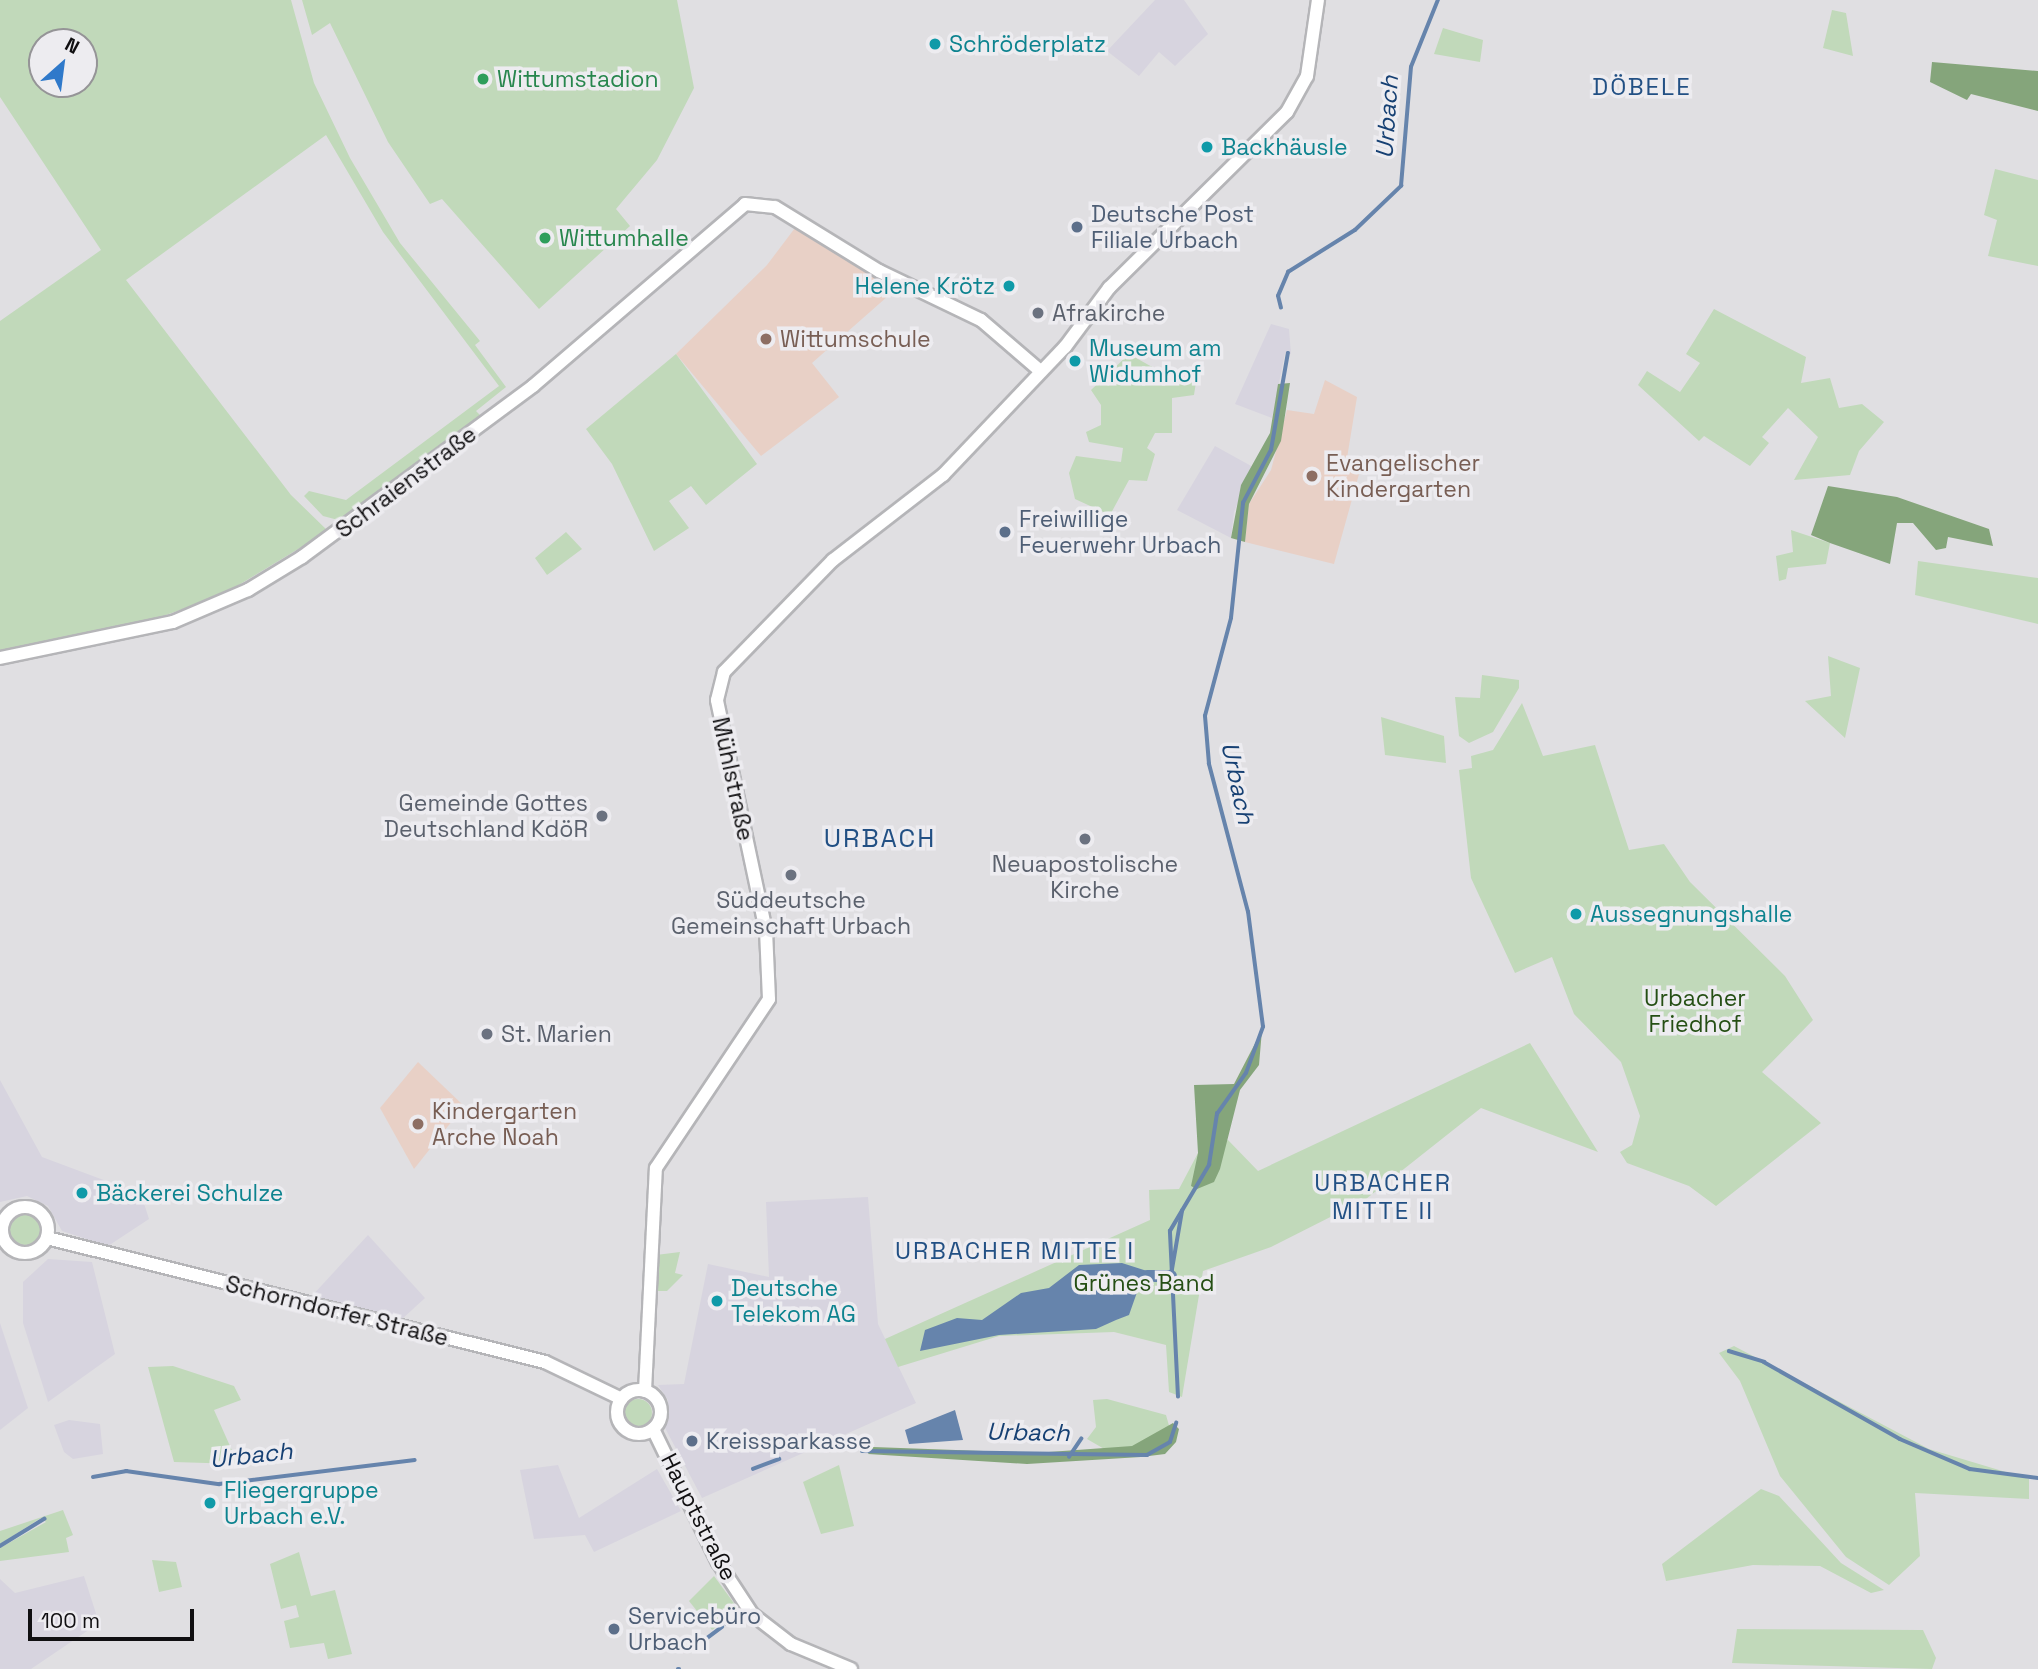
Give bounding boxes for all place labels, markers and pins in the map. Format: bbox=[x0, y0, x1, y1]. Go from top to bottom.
place label: Schröderplatz bbox=[949, 30, 1106, 58]
marker: Schröderplatz bbox=[927, 36, 943, 52]
place label: Wittumstadion bbox=[497, 65, 659, 93]
marker: Wittumstadion bbox=[475, 71, 491, 87]
place label: Backhäusle bbox=[1221, 133, 1348, 161]
marker: Backhäusle bbox=[1199, 139, 1215, 155]
place label: Deutsche Post Filiale Urbach bbox=[1091, 200, 1254, 254]
marker: Deutsche Post Filiale Urbach bbox=[1069, 219, 1085, 235]
place label: Wittumhalle bbox=[559, 224, 689, 252]
marker: Wittumhalle bbox=[537, 230, 553, 246]
place label: Helene Krötz bbox=[855, 272, 995, 300]
marker: Helene Krötz bbox=[1001, 278, 1017, 294]
place label: Afrakirche bbox=[1052, 299, 1165, 327]
marker: Afrakirche bbox=[1030, 305, 1046, 321]
place label: Wittumschule bbox=[780, 325, 931, 353]
marker: Wittumschule bbox=[758, 331, 774, 347]
place label: Museum am Widumhof bbox=[1089, 334, 1221, 388]
marker: Museum am Widumhof bbox=[1067, 353, 1083, 369]
place label: Evangelischer Kindergarten bbox=[1326, 449, 1480, 503]
marker: Evangelischer Kindergarten bbox=[1304, 468, 1320, 484]
place label: Freiwillige Feuerwehr Urbach bbox=[1019, 505, 1221, 559]
marker: Freiwillige Feuerwehr Urbach bbox=[997, 524, 1013, 540]
place label: Gemeinde Gottes Deutschland KdöR bbox=[384, 789, 588, 843]
marker: Gemeinde Gottes Deutschland KdöR bbox=[594, 808, 610, 824]
marker: Neuapostolische Kirche bbox=[1077, 831, 1093, 847]
place label: Neuapostolische Kirche bbox=[992, 850, 1178, 904]
marker: Süddeutsche Gemeinschaft Urbach bbox=[783, 867, 799, 883]
place label: Süddeutsche Gemeinschaft Urbach bbox=[671, 886, 911, 940]
place label: Aussegnungshalle bbox=[1590, 900, 1792, 928]
marker: Aussegnungshalle bbox=[1568, 906, 1584, 922]
place label: St. Marien bbox=[501, 1020, 613, 1048]
marker: St. Marien bbox=[479, 1026, 495, 1042]
place label: Kindergarten Arche Noah bbox=[432, 1097, 577, 1151]
marker: Kindergarten Arche Noah bbox=[410, 1116, 426, 1132]
place label: Bäckerei Schulze bbox=[96, 1179, 283, 1207]
marker: Bäckerei Schulze bbox=[74, 1185, 90, 1201]
place label: Deutsche Telekom AG bbox=[731, 1274, 856, 1328]
marker: Deutsche Telekom AG bbox=[709, 1293, 725, 1309]
place label: Kreissparkasse bbox=[706, 1427, 872, 1455]
marker: Kreissparkasse bbox=[684, 1433, 700, 1449]
place label: Fliegergruppe Urbach e.V. bbox=[224, 1476, 379, 1530]
marker: Fliegergruppe Urbach e.V. bbox=[202, 1495, 218, 1511]
place label: Servicebüro Urbach bbox=[628, 1602, 761, 1656]
marker: Servicebüro Urbach bbox=[606, 1621, 622, 1637]

